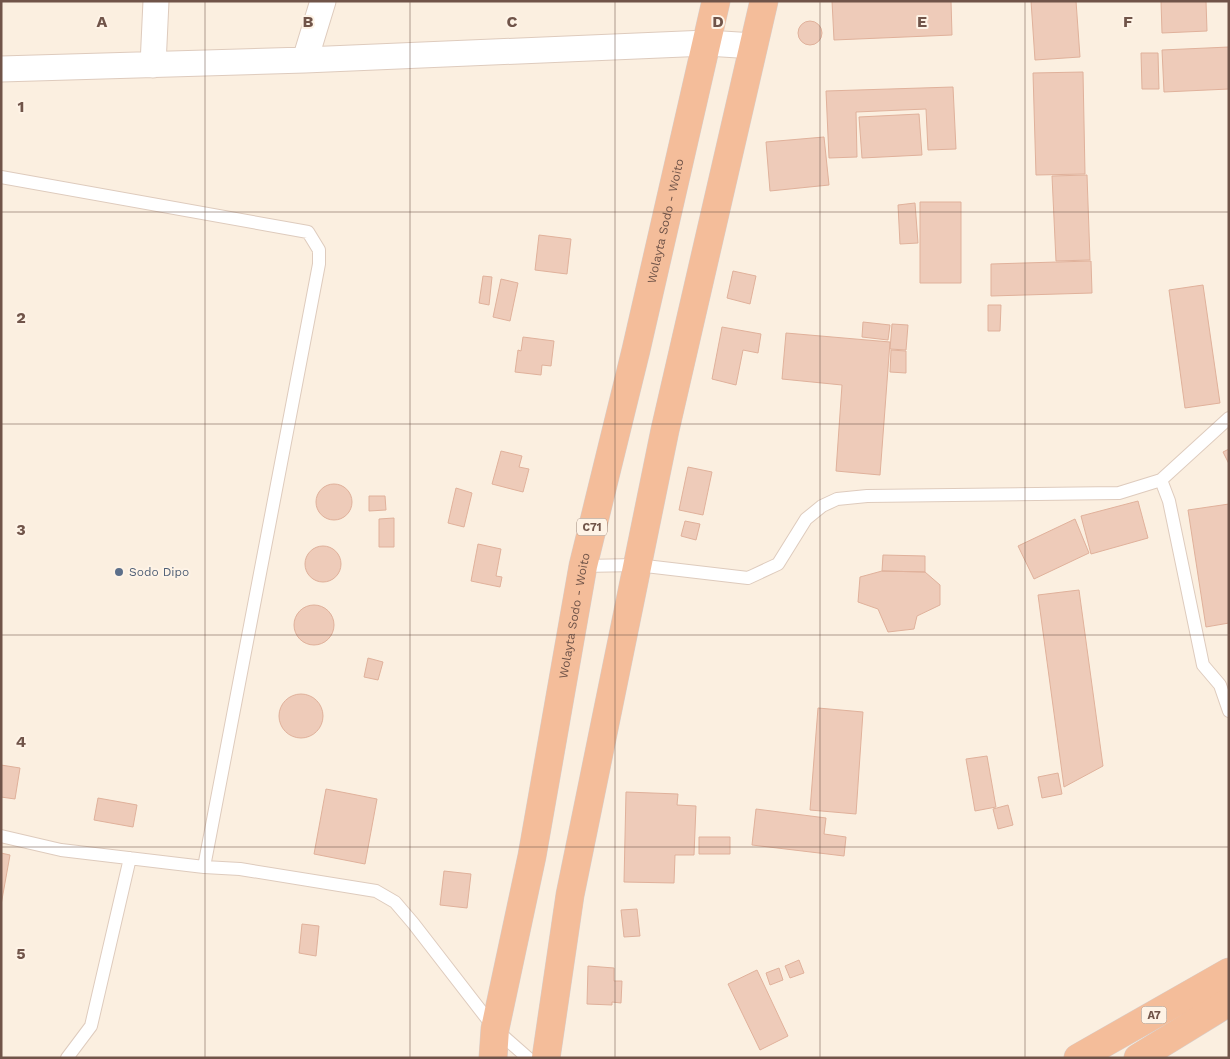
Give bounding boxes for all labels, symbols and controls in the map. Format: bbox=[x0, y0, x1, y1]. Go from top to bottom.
text: A bbox=[97, 12, 108, 31]
text: B bbox=[303, 12, 314, 31]
text: C bbox=[507, 12, 518, 31]
text: D bbox=[712, 12, 724, 31]
text: E bbox=[917, 12, 927, 31]
text: F bbox=[1123, 12, 1133, 31]
text: 1 bbox=[18, 97, 24, 116]
street label: Wolayta Sodo - Woito bbox=[644, 157, 687, 285]
text: 2 bbox=[16, 308, 26, 327]
road number: C71 bbox=[577, 518, 607, 536]
text: 3 bbox=[16, 520, 26, 539]
street label: Wolayta Sodo - Woito bbox=[556, 551, 593, 680]
place label: Sodo Dipo bbox=[129, 565, 189, 579]
marker: Sodo Dipo bbox=[113, 566, 125, 578]
text: 4 bbox=[16, 732, 26, 751]
text: 5 bbox=[16, 944, 26, 963]
road number: A7 bbox=[1142, 1006, 1166, 1024]

